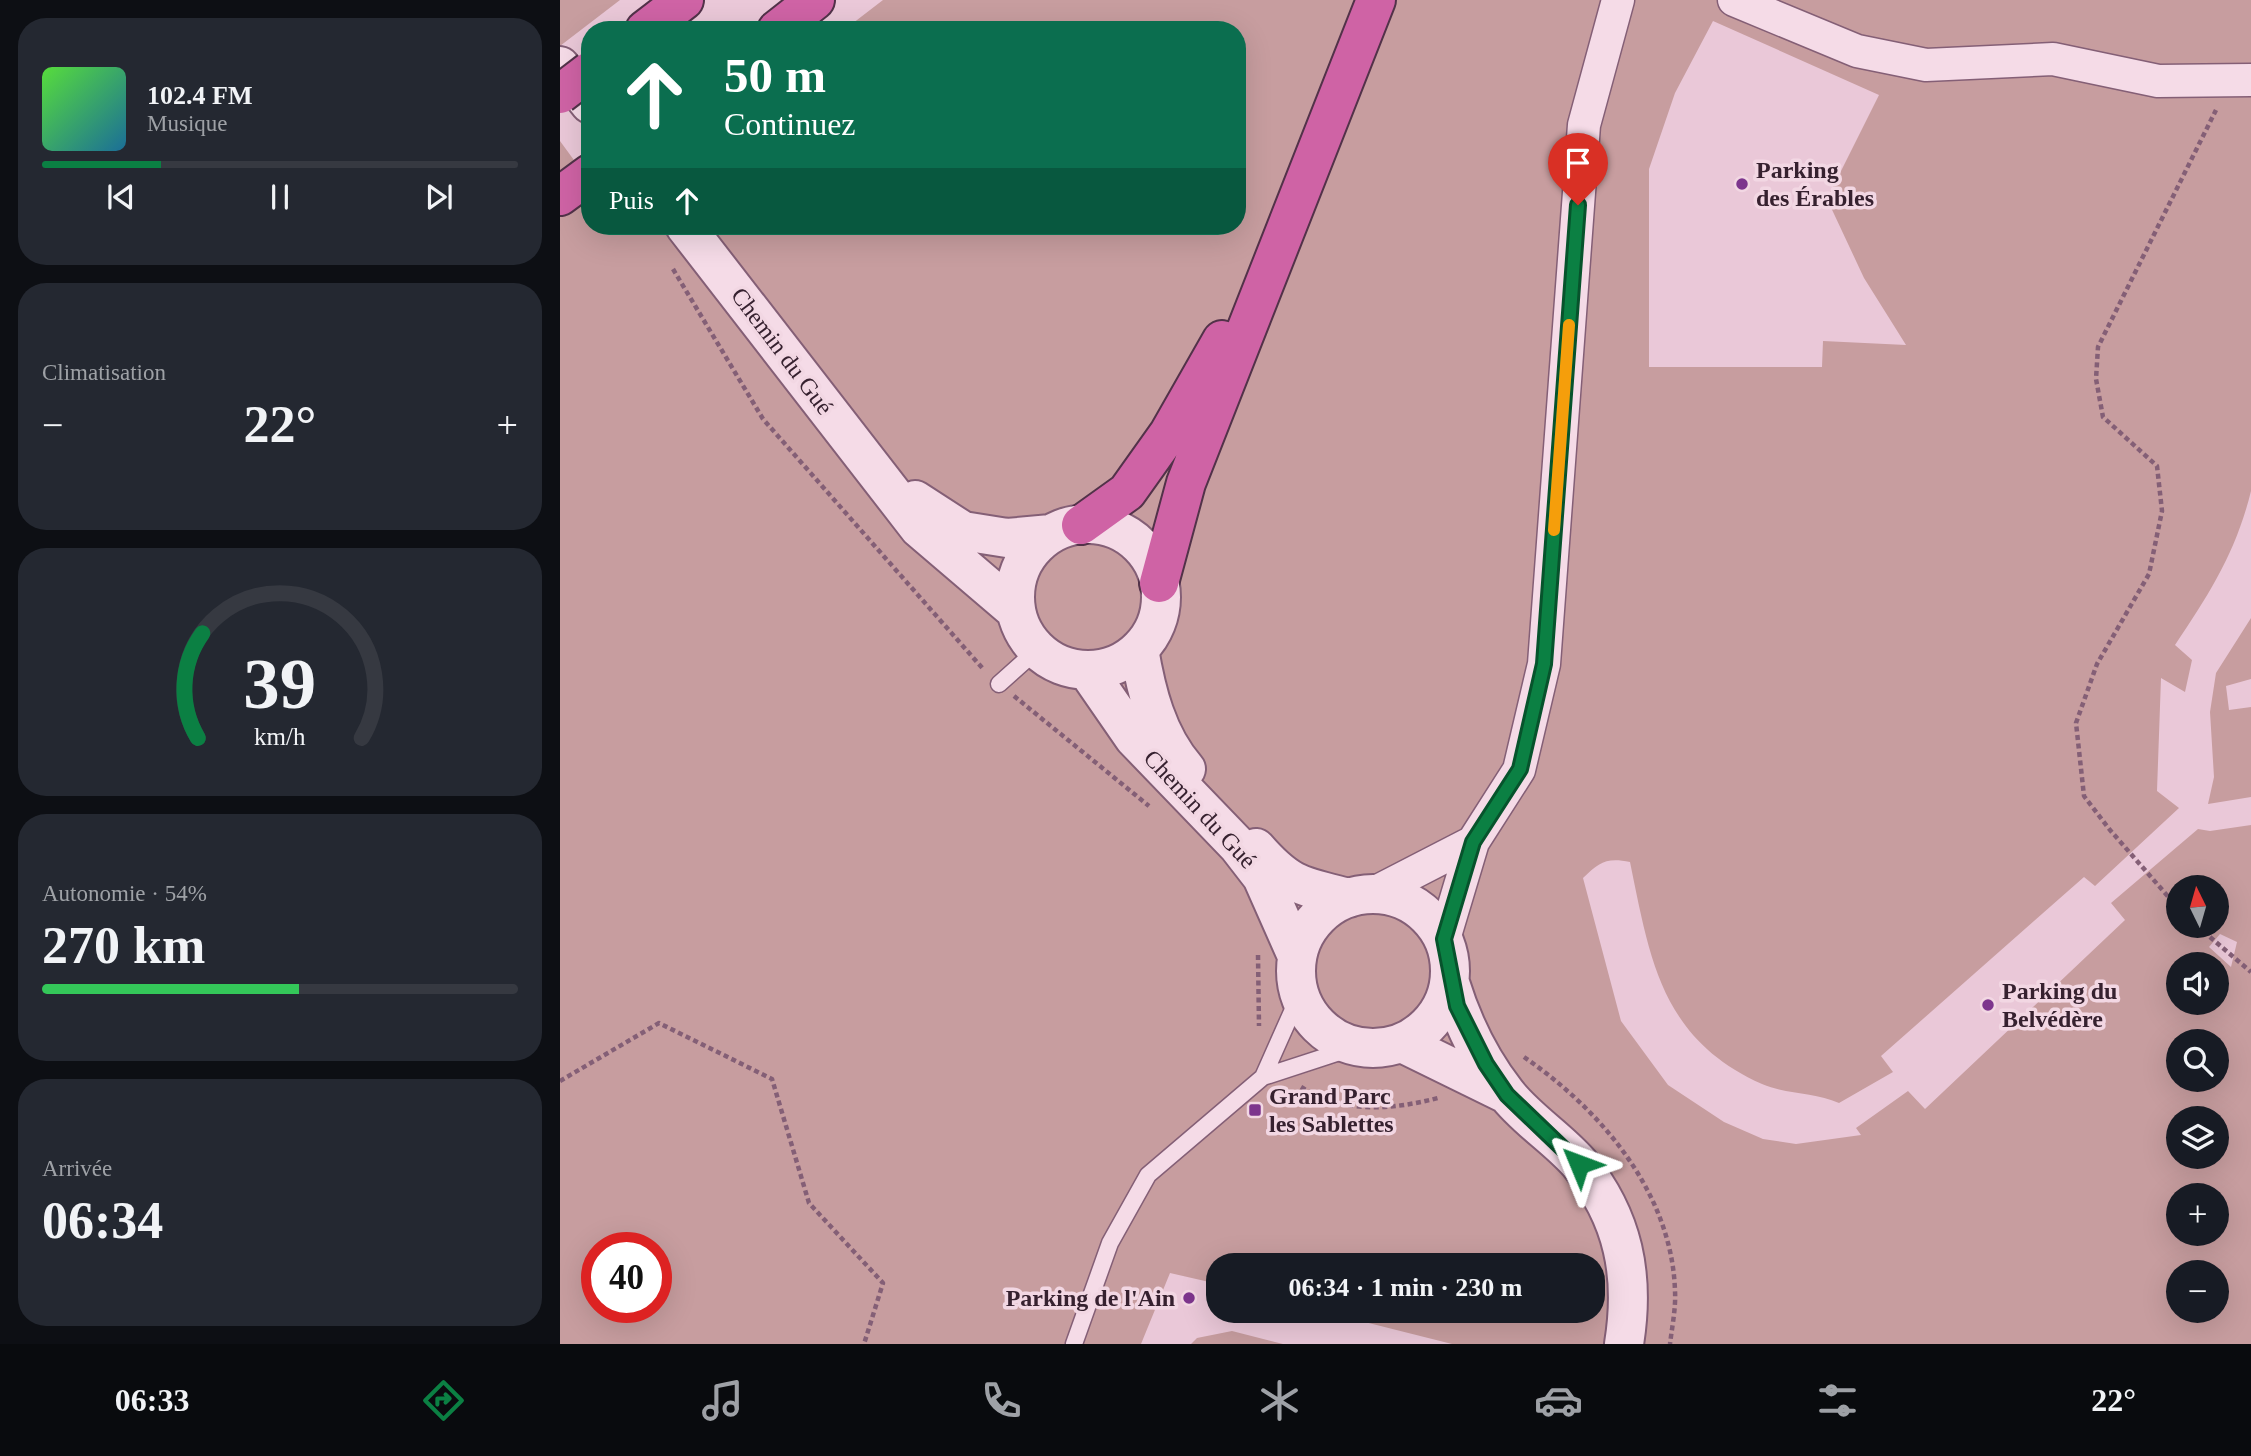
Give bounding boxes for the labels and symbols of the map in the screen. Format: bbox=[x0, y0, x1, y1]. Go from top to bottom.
pin bbox=[1548, 133, 1608, 205]
place label: Parking des Érables bbox=[1756, 157, 1874, 211]
marker: Parking des Érables bbox=[1734, 176, 1750, 192]
street label: Chemin du Gué bbox=[726, 282, 838, 420]
street label: Chemin du Gué bbox=[1139, 745, 1261, 873]
north arrow bbox=[2166, 875, 2230, 938]
place label: Parking du Belvédère bbox=[2002, 978, 2117, 1032]
marker: Parking du Belvédère bbox=[1980, 997, 1996, 1013]
place label: Grand Parc les Sablettes bbox=[1269, 1083, 1394, 1137]
marker: Grand Parc les Sablettes bbox=[1247, 1102, 1263, 1118]
position arrow bbox=[1542, 1127, 1616, 1201]
speed limit sign: 40 bbox=[581, 1232, 672, 1323]
place label: Parking de l'Ain bbox=[1006, 1285, 1175, 1311]
marker: Parking de l'Ain bbox=[1181, 1290, 1197, 1306]

